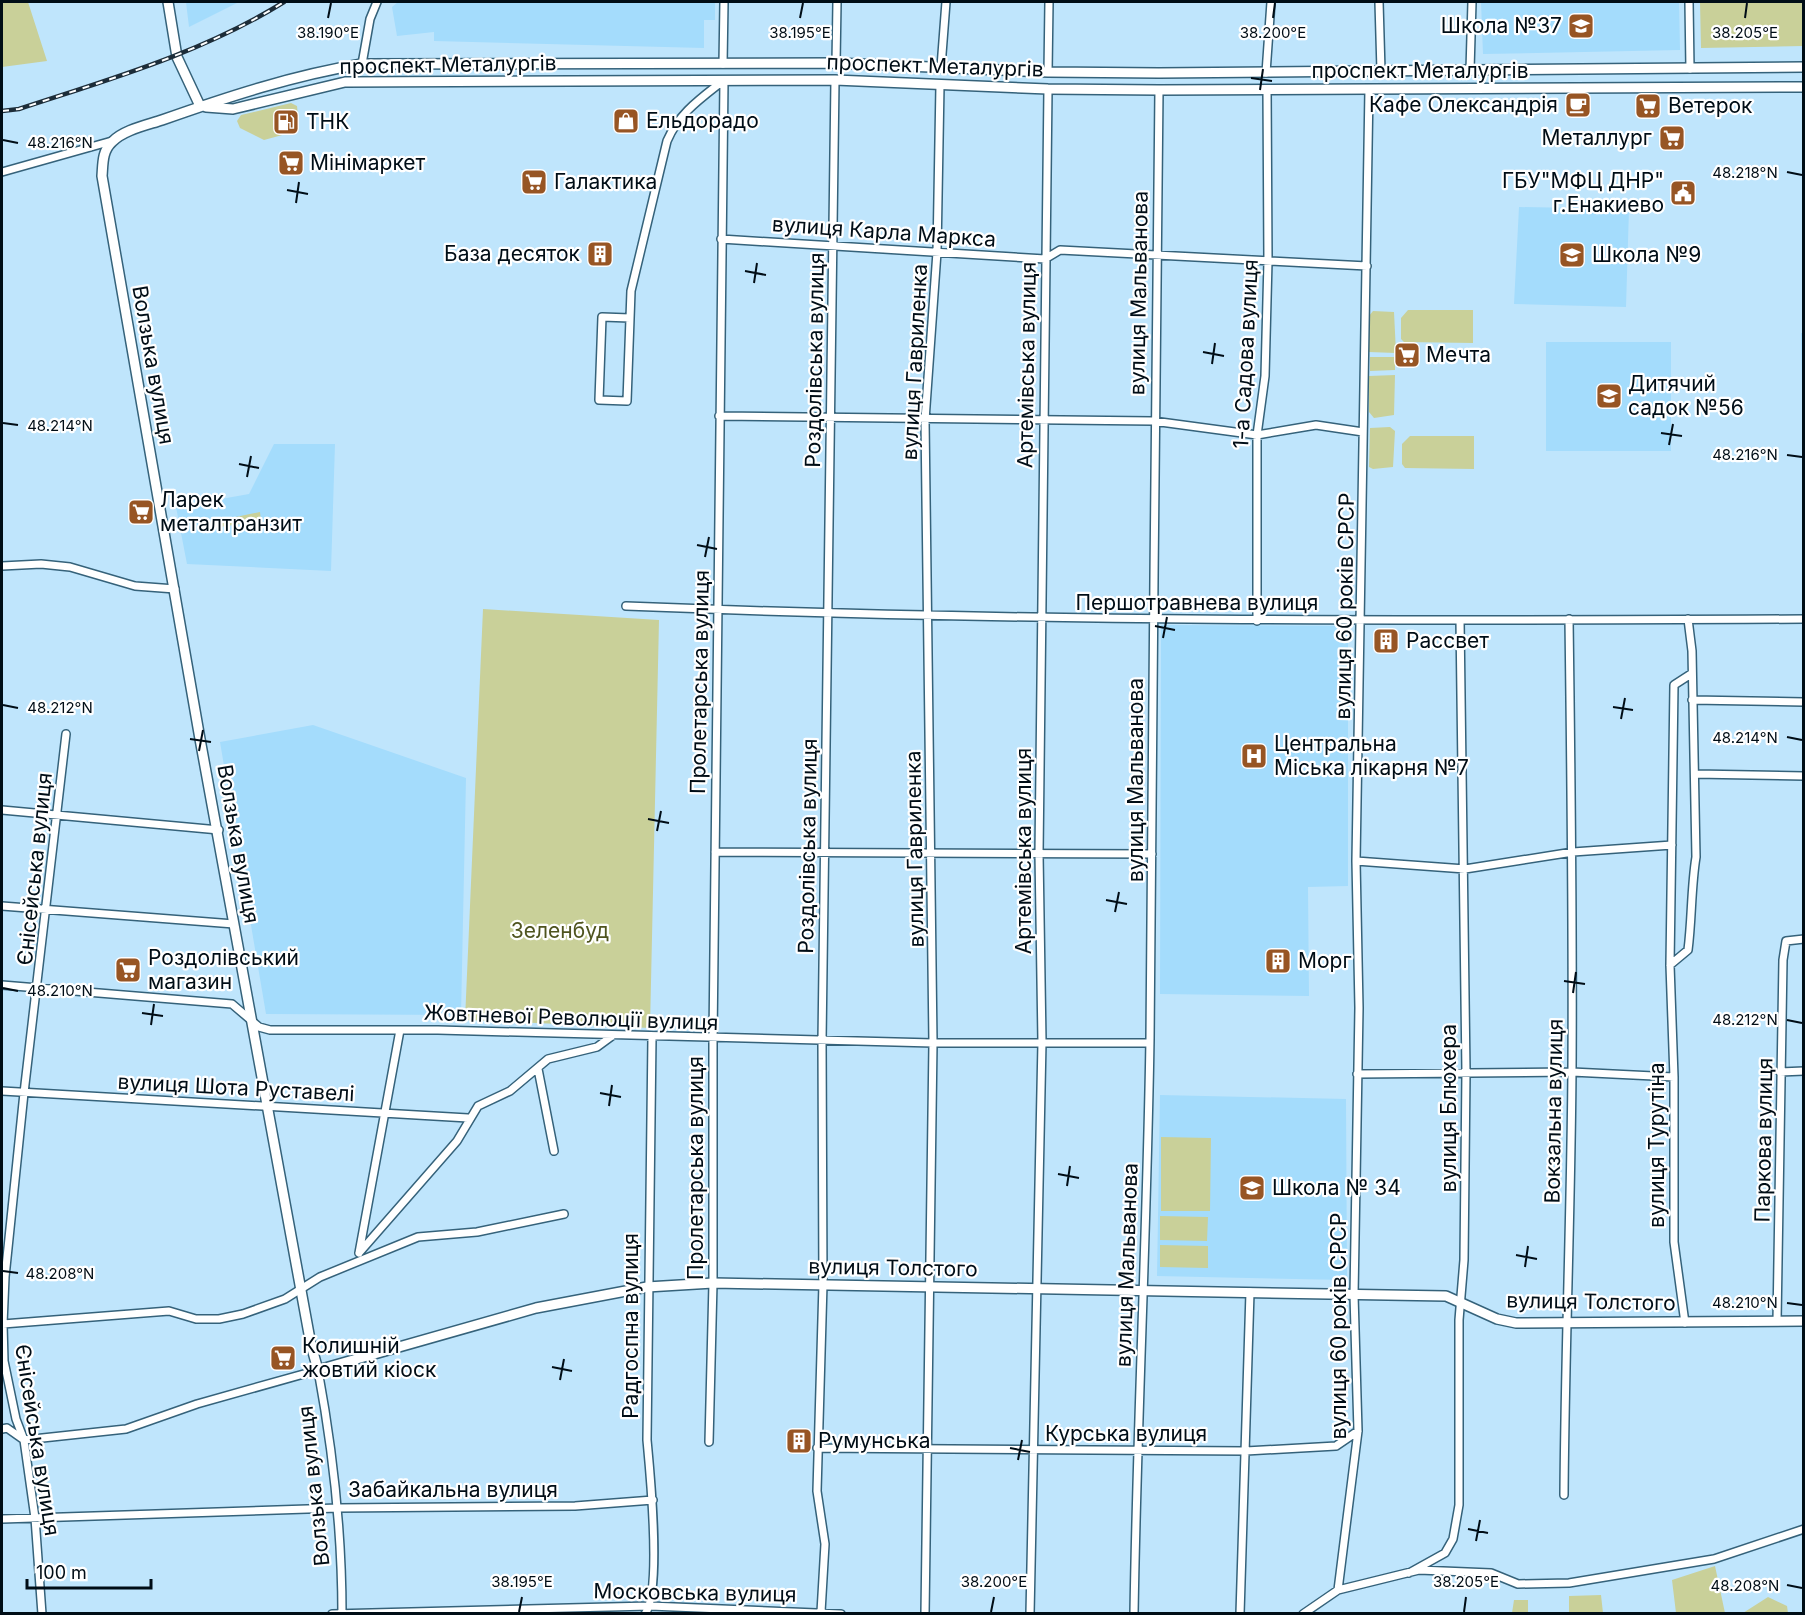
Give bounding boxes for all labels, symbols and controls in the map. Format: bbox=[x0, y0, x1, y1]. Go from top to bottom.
school or university icon: Школа №37 bbox=[1566, 11, 1596, 41]
place label: Школа №37 bbox=[1441, 13, 1562, 38]
text: 38.190°E bbox=[297, 23, 359, 42]
text: 38.195°E bbox=[769, 23, 831, 42]
text: 38.200°E bbox=[1240, 23, 1306, 42]
text: 38.205°E bbox=[1712, 23, 1778, 42]
street label: проспект Металургів bbox=[826, 49, 1044, 82]
street label: проспект Металургів bbox=[339, 50, 557, 79]
street label: проспект Металургів bbox=[1311, 58, 1529, 83]
cafe icon: Кафе Олександрія bbox=[1563, 90, 1593, 120]
supermarket icon: Ветерок bbox=[1633, 91, 1663, 121]
place label: Кафе Олександрія bbox=[1369, 92, 1558, 117]
place label: Ветерок bbox=[1668, 93, 1753, 118]
shop icon: Ельдорадо bbox=[611, 106, 641, 136]
fuel station icon: ТНК bbox=[271, 107, 301, 137]
place label: Ельдорадо bbox=[646, 108, 759, 133]
place label: ТНК bbox=[306, 109, 349, 134]
supermarket icon: Металлург bbox=[1657, 123, 1687, 153]
place label: Металлург bbox=[1542, 125, 1652, 150]
text: 48.216°N bbox=[27, 133, 93, 152]
supermarket icon: Мінімаркет bbox=[276, 148, 306, 178]
place label: Мінімаркет bbox=[310, 150, 426, 175]
text: 48.218°N bbox=[1712, 163, 1778, 182]
supermarket icon: Галактика bbox=[519, 167, 549, 197]
place label: ГБУ"МФЦ ДНР" г.Енакиево bbox=[1502, 168, 1664, 217]
place label: Галактика bbox=[554, 169, 657, 194]
public building icon: ГБУ"МФЦ ДНР" г.Енакиево bbox=[1668, 178, 1698, 208]
street label: вулиця Мальванова bbox=[1124, 191, 1153, 395]
street label: вулиця Карла Маркса bbox=[771, 211, 997, 252]
building icon: База десяток bbox=[585, 239, 615, 269]
school or university icon: Школа №9 bbox=[1557, 240, 1587, 270]
place label: База десяток bbox=[444, 241, 581, 266]
place label: Школа №9 bbox=[1592, 242, 1701, 267]
street label: Роздолівська вулиця bbox=[800, 252, 829, 468]
street label: 1-а Садова вулиця bbox=[1228, 259, 1263, 449]
street label: Артемівська вулиця bbox=[1012, 262, 1041, 468]
street label: вулиця Гавриленка bbox=[897, 263, 932, 461]
street label: Волзька вулиця bbox=[127, 283, 180, 446]
supermarket icon: Мечта bbox=[1392, 340, 1422, 370]
place label: Мечта bbox=[1426, 342, 1491, 367]
place label: Дитячий садок №56 bbox=[1628, 371, 1744, 420]
school or university icon: Дитячий садок №56 bbox=[1594, 381, 1624, 411]
text: 48.214°N bbox=[27, 416, 93, 435]
text: 48.216°N bbox=[1712, 445, 1778, 464]
place label: Ларек металтранзит bbox=[160, 487, 302, 536]
street label: вулиця 60 років СРСР bbox=[1330, 492, 1359, 720]
supermarket icon: Ларек металтранзит bbox=[126, 497, 156, 527]
street label: Пролетарська вулиця bbox=[685, 570, 714, 794]
street label: Першотравнева вулиця bbox=[1075, 590, 1319, 615]
building icon: Рассвет bbox=[1371, 626, 1401, 656]
place label: Рассвет bbox=[1406, 628, 1489, 653]
street label: вулиця Мальванова bbox=[1123, 678, 1148, 882]
text: 48.212°N bbox=[27, 698, 93, 717]
text: 48.214°N bbox=[1712, 728, 1778, 747]
place label: Центральна Міська лікарня №7 bbox=[1274, 731, 1469, 780]
street label: Роздолівська вулиця bbox=[793, 738, 822, 954]
hospital icon: Центральна Міська лікарня №7 bbox=[1239, 741, 1269, 771]
street label: Артемівська вулиця bbox=[1011, 748, 1036, 954]
street label: вулиця Гавриленка bbox=[900, 750, 929, 948]
street label: Волзька вулиця bbox=[212, 762, 265, 925]
street label: Єнісейська вулиця bbox=[12, 771, 57, 967]
park label: Зеленбуд bbox=[511, 918, 609, 943]
place label: Роздолівський магазин bbox=[148, 945, 299, 994]
building icon: Морг bbox=[1263, 946, 1293, 976]
place label: Морг bbox=[1298, 948, 1352, 973]
supermarket icon: Роздолівський магазин bbox=[113, 955, 143, 985]
text: 48.210°N bbox=[27, 981, 93, 1000]
street label: Жовтневої Революції вулиця bbox=[423, 1000, 719, 1035]
text: 48.212°N bbox=[1712, 1010, 1778, 1029]
street label: Вокзальна вулиця bbox=[1539, 1018, 1568, 1204]
street label: вулиця Блюхера bbox=[1436, 1024, 1461, 1192]
street label: Пролетарська вулиця bbox=[683, 1056, 708, 1280]
street label: Паркова вулиця bbox=[1750, 1057, 1777, 1223]
street label: вулиця Турутіна bbox=[1644, 1062, 1669, 1228]
street label: вулиця Шота Руставелі bbox=[117, 1069, 355, 1106]
street label: вулиця Мальванова bbox=[1110, 1163, 1143, 1367]
school or university icon: Школа № 34 bbox=[1237, 1173, 1267, 1203]
place label: Школа № 34 bbox=[1272, 1175, 1401, 1200]
street label: вулиця 60 років СРСР bbox=[1326, 1213, 1351, 1439]
street label: Радгоспна вулиця bbox=[618, 1233, 643, 1419]
street label: вулиця Толстого bbox=[808, 1254, 978, 1281]
text: 48.208°N bbox=[26, 1264, 94, 1283]
street label: вулиця Толстого bbox=[1506, 1288, 1676, 1315]
text: 48.210°N bbox=[1712, 1293, 1778, 1312]
place label: Колишній жовтий кіоск bbox=[302, 1333, 437, 1382]
street label: Єнісейська вулиця bbox=[10, 1342, 65, 1538]
supermarket icon: Колишній жовтий кіоск bbox=[268, 1343, 298, 1373]
street label: Волзька вулиця bbox=[293, 1405, 334, 1567]
street label: Курська вулиця bbox=[1045, 1421, 1207, 1446]
building icon: Румунська bbox=[784, 1426, 814, 1456]
place label: Румунська bbox=[818, 1428, 931, 1453]
street label: Забайкальна вулиця bbox=[348, 1477, 558, 1502]
scale bar bbox=[27, 1552, 152, 1590]
text: 100 m bbox=[36, 1562, 87, 1583]
text: 38.195°E bbox=[491, 1572, 553, 1591]
text: 38.200°E bbox=[961, 1572, 1027, 1591]
text: 38.205°E bbox=[1433, 1572, 1499, 1591]
text: 48.208°N bbox=[1711, 1576, 1779, 1595]
street label: Московська вулиця bbox=[593, 1578, 797, 1607]

